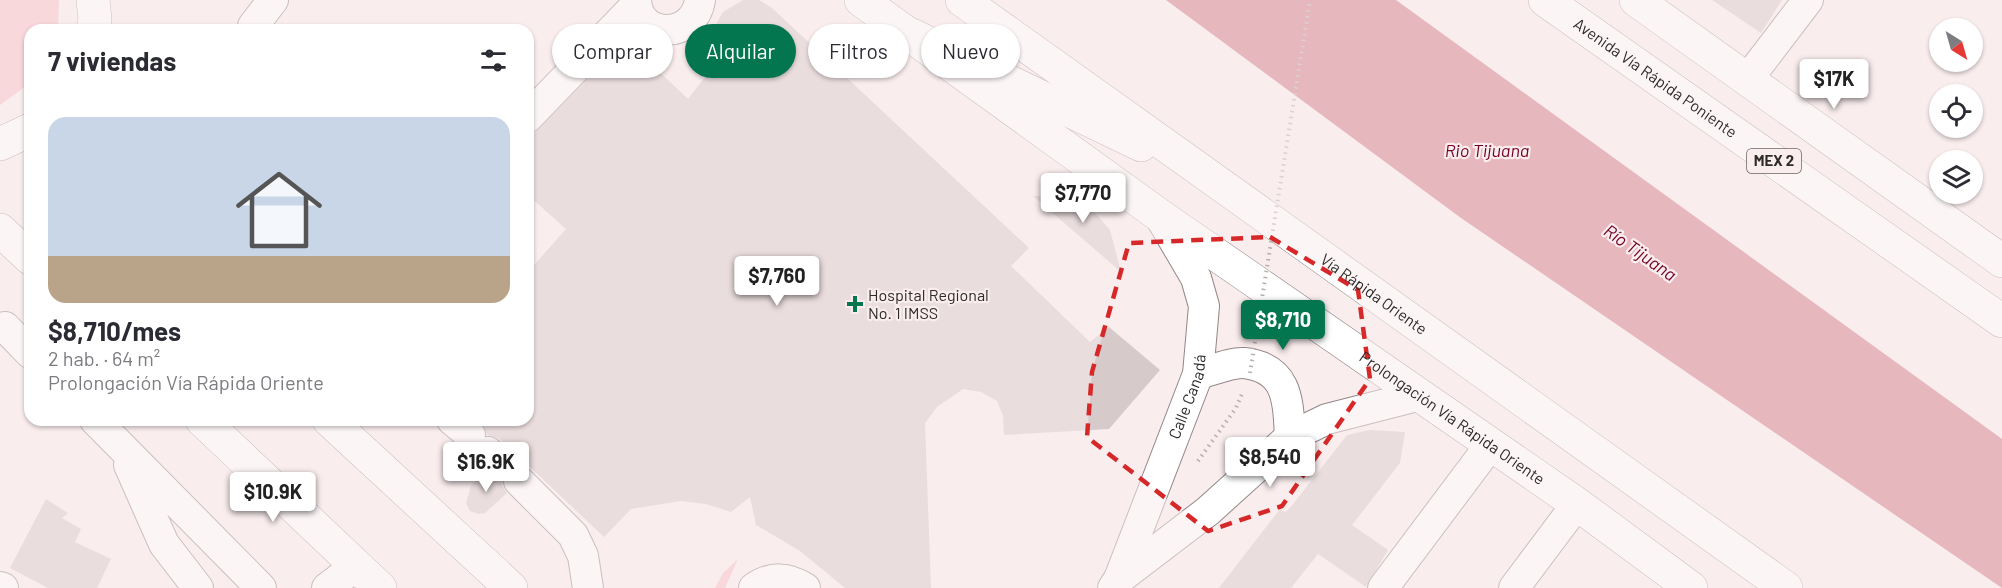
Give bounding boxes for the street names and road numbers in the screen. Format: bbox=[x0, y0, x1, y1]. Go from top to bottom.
street label: Avenida Vía Rápida Poniente bbox=[1570, 13, 1741, 141]
road number: MEX 2 bbox=[1747, 149, 1801, 173]
street label: Vía Rápida Oriente bbox=[1317, 249, 1431, 338]
street label: Prolongación Vía Rápida Oriente bbox=[1356, 347, 1549, 488]
street label: Calle Canadá bbox=[1164, 353, 1209, 441]

